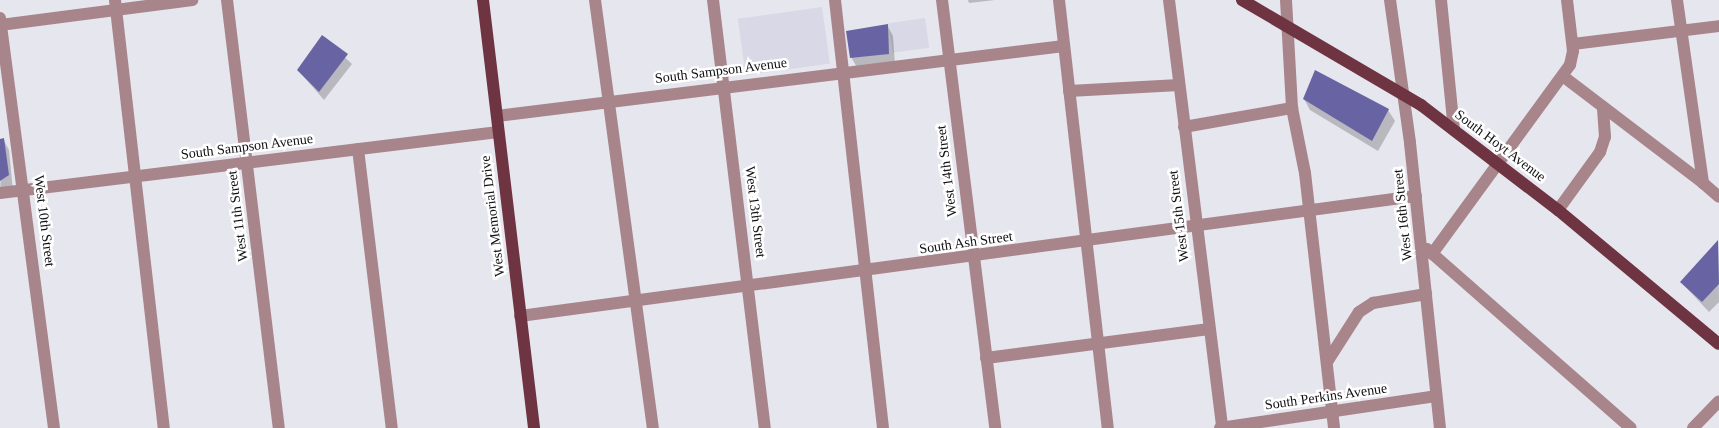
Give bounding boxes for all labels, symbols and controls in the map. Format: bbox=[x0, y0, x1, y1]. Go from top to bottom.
street label: South Sampson Avenue bbox=[654, 55, 788, 87]
street label: South Hoyt Avenue bbox=[1451, 106, 1549, 186]
street label: West 14th Street bbox=[933, 124, 961, 218]
street label: South Sampson Avenue bbox=[180, 131, 314, 163]
street label: West Memorial Drive bbox=[477, 155, 509, 277]
street label: West 13th Street bbox=[741, 165, 769, 259]
street label: West 16th Street bbox=[1390, 168, 1416, 262]
street label: West 11th Street bbox=[224, 169, 252, 263]
street label: West 15th Street bbox=[1165, 169, 1193, 263]
street label: West 10th Street bbox=[30, 174, 58, 268]
street label: South Ash Street bbox=[918, 228, 1014, 258]
street label: South Perkins Avenue bbox=[1263, 380, 1389, 414]

